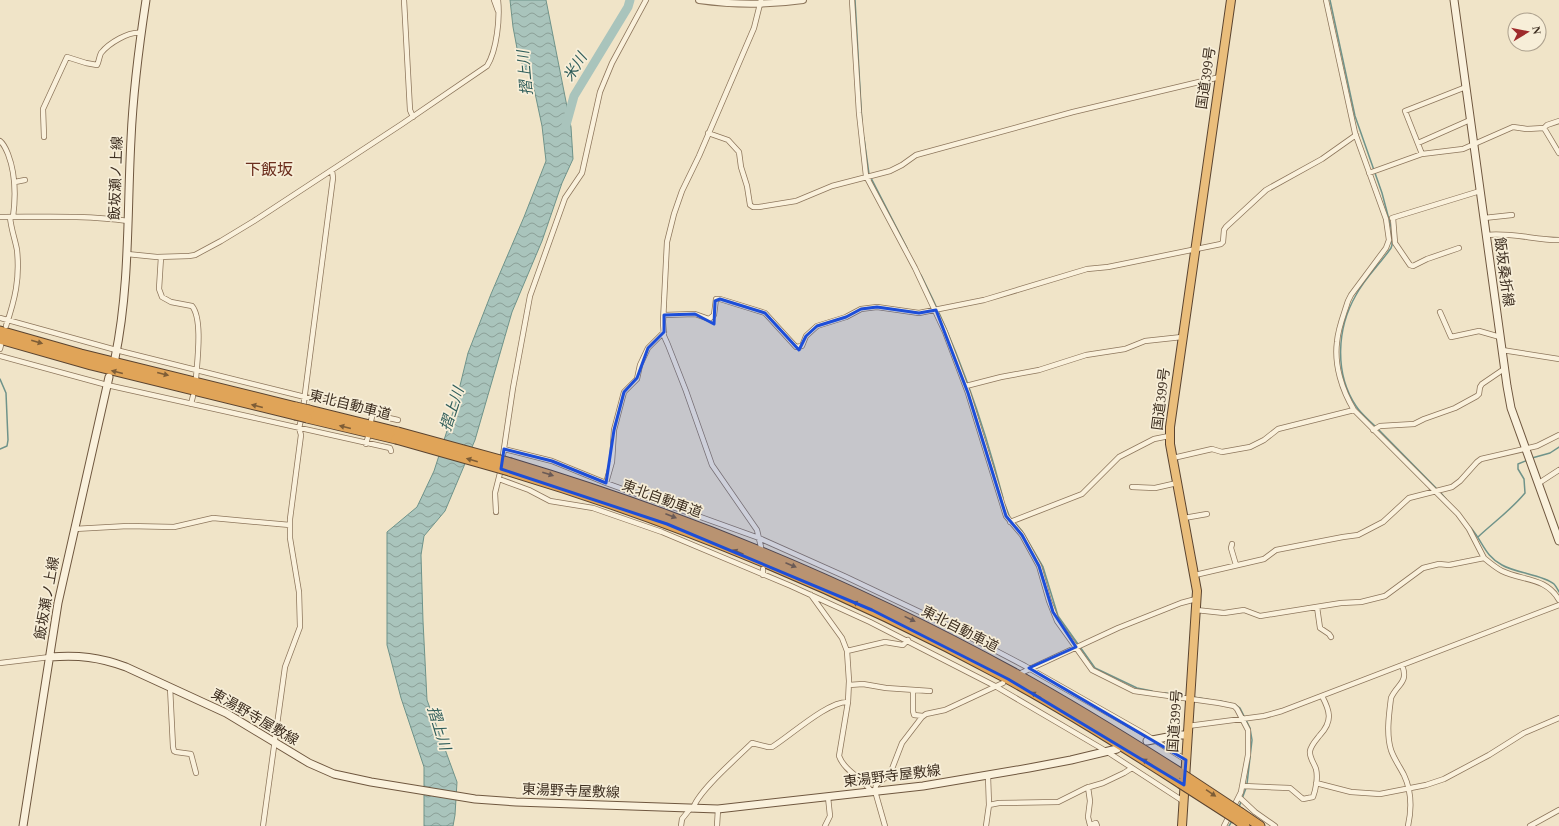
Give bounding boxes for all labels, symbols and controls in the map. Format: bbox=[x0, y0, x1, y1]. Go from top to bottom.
north arrow bbox=[1507, 12, 1547, 52]
text: N bbox=[1530, 25, 1543, 35]
street label: 国道399号 bbox=[1194, 46, 1218, 110]
water label: 摺上川 bbox=[515, 48, 535, 96]
water label: 米川 bbox=[560, 48, 591, 84]
street label: 飯坂瀬ノ上線 bbox=[107, 136, 125, 220]
district label: 下飯坂 bbox=[245, 161, 293, 178]
street label: 飯坂桑折線 bbox=[1492, 236, 1516, 308]
one-way arrow bbox=[32, 339, 44, 345]
street label: 国道399号 bbox=[1150, 367, 1172, 431]
one-way arrow bbox=[111, 368, 124, 374]
one-way arrow bbox=[157, 372, 169, 378]
water label: 摺上川 bbox=[437, 383, 467, 433]
street label: 東北自動車道 bbox=[307, 387, 393, 422]
one-way arrow bbox=[251, 402, 263, 408]
one-way arrow bbox=[339, 424, 351, 430]
one-way arrow bbox=[466, 457, 478, 463]
one-way arrow bbox=[542, 471, 554, 477]
street label: 東北自動車道 bbox=[620, 477, 704, 520]
one-way arrow bbox=[665, 514, 677, 520]
one-way arrow bbox=[732, 549, 744, 555]
street label: 飯坂瀬ノ上線 bbox=[32, 555, 62, 641]
one-way arrow bbox=[786, 562, 797, 568]
one-way arrow bbox=[852, 601, 863, 607]
street label: 東北自動車道 bbox=[919, 602, 1001, 655]
one-way arrow bbox=[904, 616, 915, 622]
street label: 東湯野寺屋敷線 bbox=[209, 685, 302, 748]
street label: 国道399号 bbox=[1165, 689, 1185, 753]
one-way arrow bbox=[1030, 691, 1042, 698]
water label: 摺上川 bbox=[425, 704, 454, 754]
one-way arrow bbox=[1141, 758, 1153, 765]
street label: 東湯野寺屋敷線 bbox=[842, 762, 942, 789]
street label: 東湯野寺屋敷線 bbox=[522, 781, 620, 800]
one-way arrow bbox=[1206, 789, 1217, 797]

